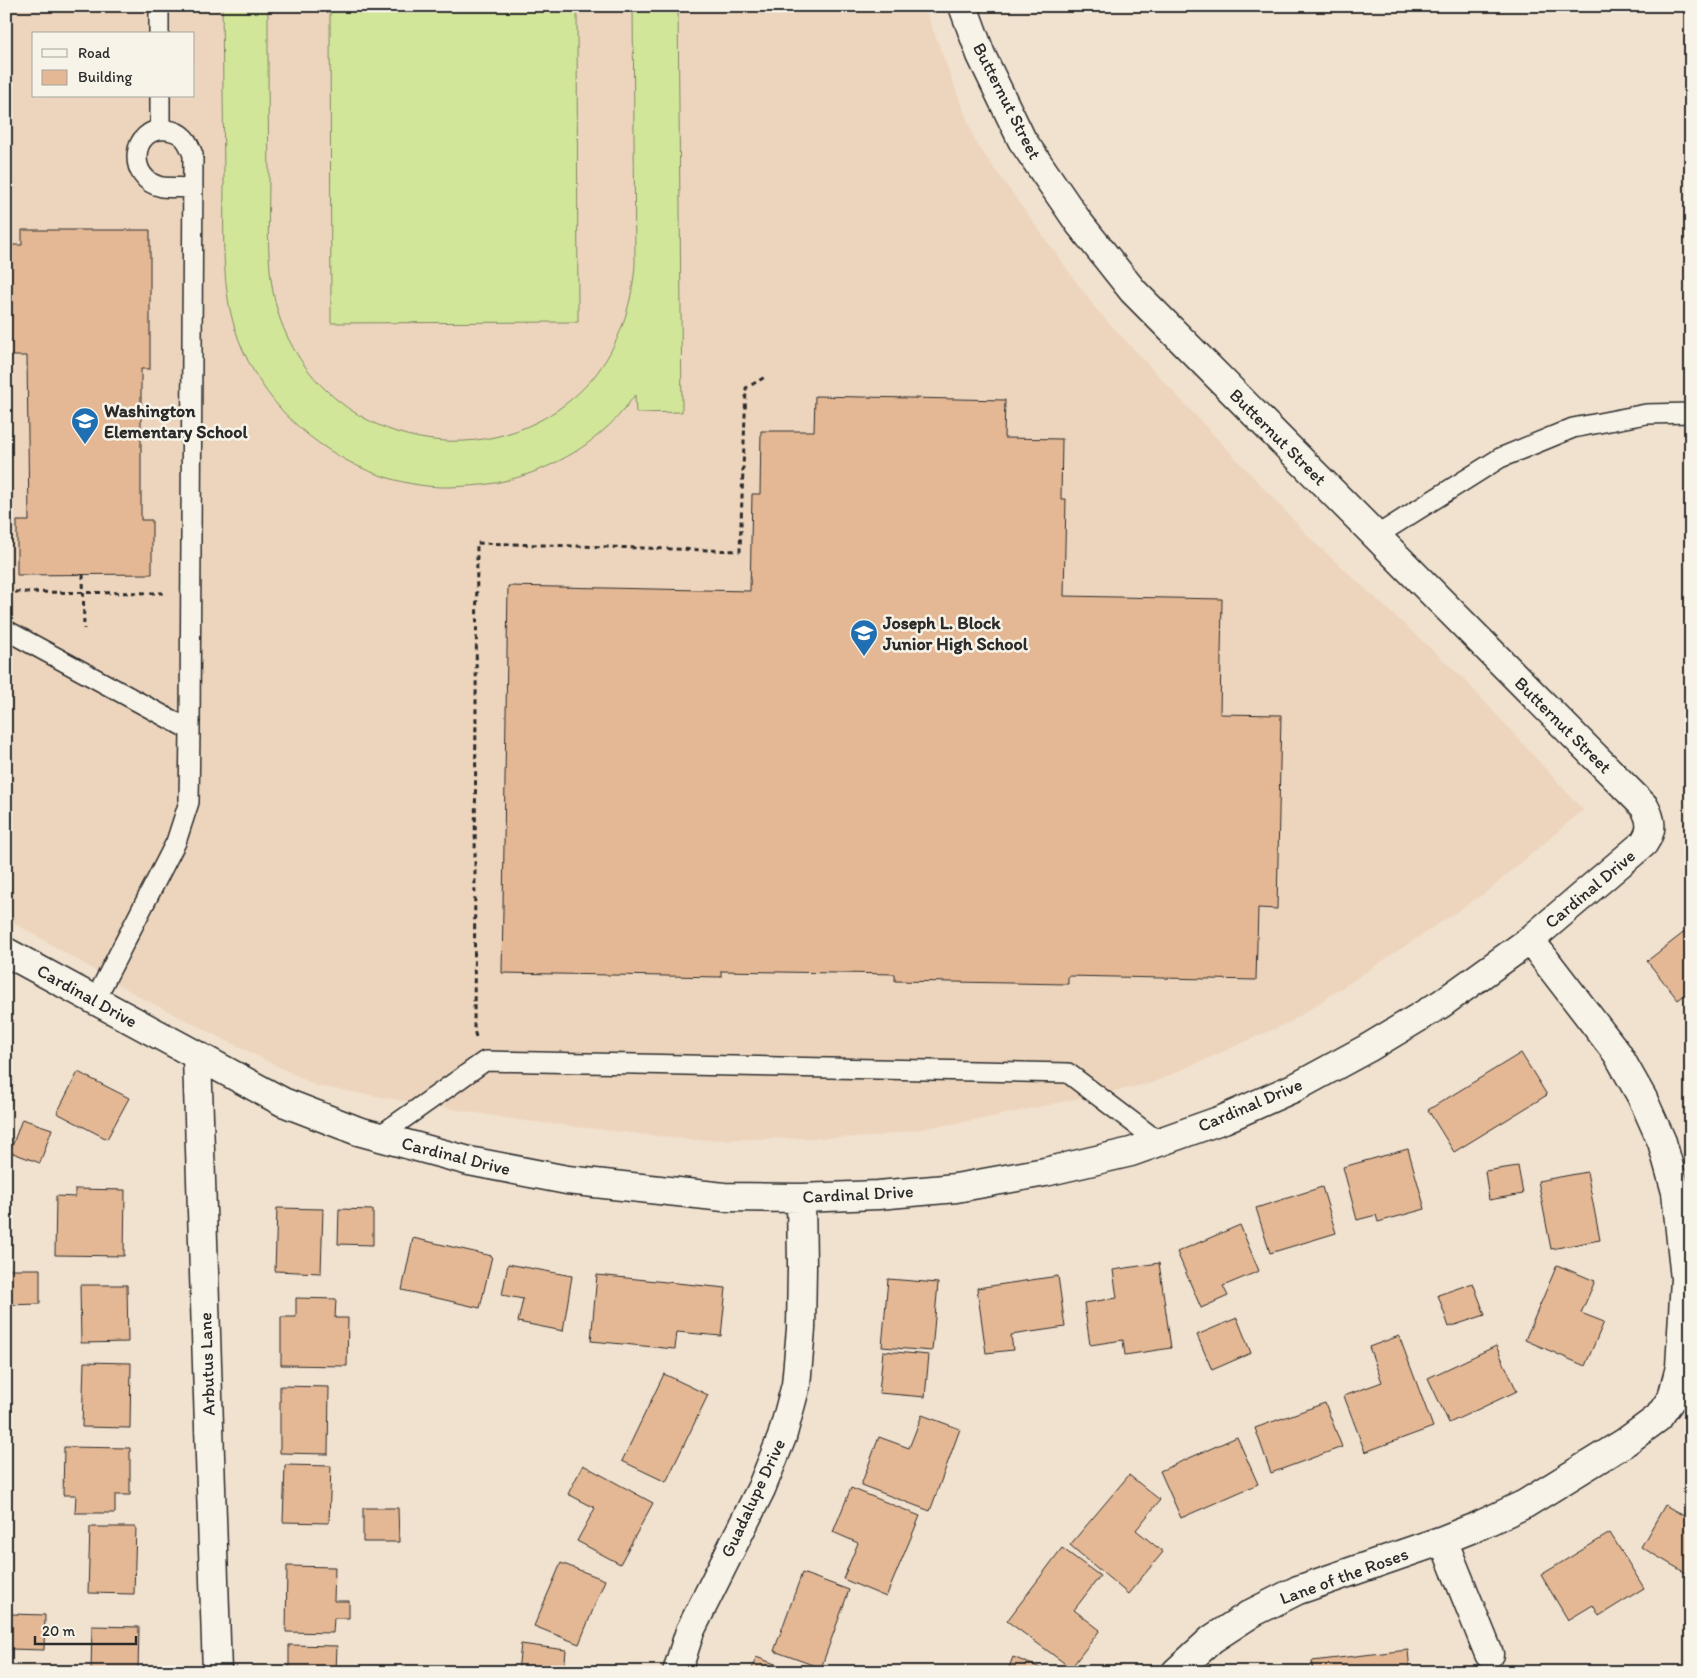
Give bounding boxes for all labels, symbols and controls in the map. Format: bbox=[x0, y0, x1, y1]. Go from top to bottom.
legend bbox=[32, 32, 195, 98]
street label: Butternut Street bbox=[968, 39, 1046, 163]
text: Road bbox=[78, 44, 111, 62]
text: Building bbox=[78, 68, 132, 86]
street label: Butternut Street bbox=[1225, 384, 1331, 490]
place label: Washington Elementary School bbox=[104, 400, 248, 443]
school or university icon: Washington Elementary School bbox=[70, 406, 100, 445]
place label: Joseph L. Block Junior High School bbox=[882, 612, 1029, 655]
school or university icon: Joseph L. Block Junior High School bbox=[849, 618, 879, 657]
street label: Butternut Street bbox=[1510, 672, 1616, 778]
street label: Cardinal Drive bbox=[1540, 845, 1640, 933]
street label: Cardinal Drive bbox=[33, 959, 141, 1033]
street label: Cardinal Drive bbox=[1195, 1073, 1305, 1137]
street label: Cardinal Drive bbox=[399, 1132, 513, 1180]
street label: Cardinal Drive bbox=[802, 1180, 914, 1208]
street label: Arbutus Lane bbox=[194, 1312, 220, 1416]
street label: Guadalupe Drive bbox=[716, 1435, 790, 1561]
street label: Lane of the Roses bbox=[1277, 1543, 1411, 1609]
scale bar bbox=[35, 1613, 136, 1645]
text: 20 m bbox=[42, 1622, 76, 1640]

